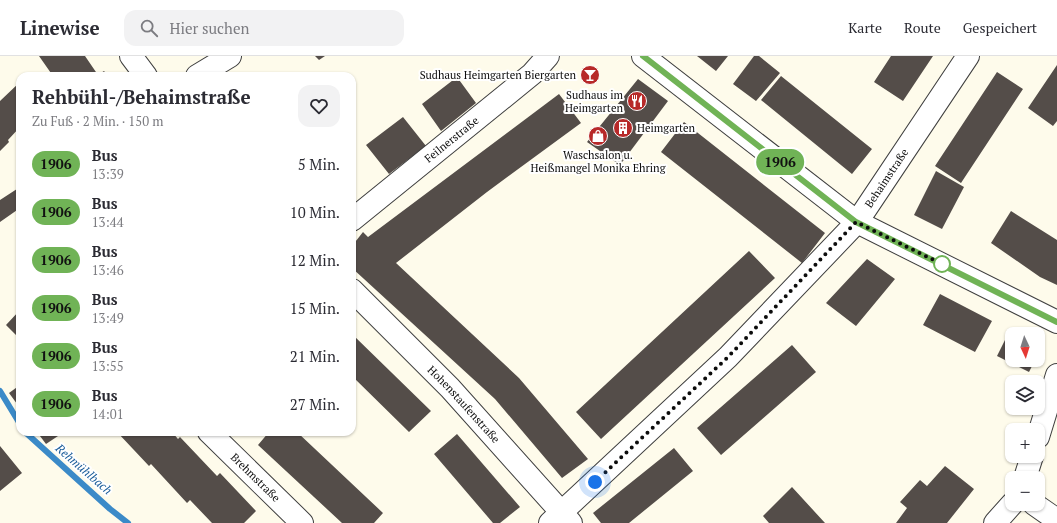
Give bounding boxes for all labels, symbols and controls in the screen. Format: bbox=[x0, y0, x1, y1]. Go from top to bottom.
search box bbox=[124, 10, 404, 46]
text: Linewise bbox=[20, 15, 100, 40]
icon: search bbox=[138, 17, 160, 39]
text: Hier suchen bbox=[170, 18, 249, 38]
text: Karte bbox=[848, 18, 882, 37]
text: Route bbox=[904, 18, 941, 37]
text: Gespeichert bbox=[963, 18, 1037, 37]
bar icon: Sudhaus Heimgarten Biergarten bbox=[579, 64, 601, 86]
place label: Sudhaus Heimgarten Biergarten bbox=[420, 68, 576, 82]
text: Rehbühl-/Behaimstraße bbox=[32, 84, 251, 109]
button: heart bbox=[298, 85, 340, 127]
place label: Sudhaus im Heimgarten bbox=[565, 88, 623, 115]
restaurant icon: Sudhaus im Heimgarten bbox=[626, 90, 648, 112]
text: Zu Fuß · 2 Min. · 150 m bbox=[32, 112, 164, 130]
street label: Feilnerstraße bbox=[421, 113, 482, 166]
building icon: Heimgarten bbox=[612, 117, 634, 139]
place label: Heimgarten bbox=[637, 121, 696, 135]
shop icon: Waschsalon u. Heißmangel Monika Ehring bbox=[587, 125, 609, 147]
text: Bus bbox=[92, 145, 118, 165]
street label: Behaimstraße bbox=[862, 145, 911, 210]
place label: Waschsalon u. Heißmangel Monika Ehring bbox=[531, 148, 666, 175]
line badge: 1906 bbox=[752, 149, 808, 175]
text: 1906 bbox=[764, 152, 796, 171]
text: 1906 bbox=[40, 154, 72, 173]
text: 5 Min. bbox=[298, 154, 340, 174]
text: 13:39 bbox=[92, 165, 124, 183]
text: Bus bbox=[92, 193, 118, 213]
text: 1906 bbox=[40, 202, 72, 221]
text: 10 Min. bbox=[290, 202, 340, 222]
text: 13:44 bbox=[92, 213, 124, 231]
text: Bus bbox=[92, 241, 118, 261]
text: 1906 bbox=[40, 250, 72, 269]
text: 12 Min. bbox=[290, 250, 340, 270]
unlabelled marker bbox=[933, 255, 951, 273]
text: 13:46 bbox=[92, 261, 124, 279]
text: Bus bbox=[92, 289, 118, 309]
text: 1906 bbox=[40, 298, 72, 317]
text: 15 Min. bbox=[290, 298, 340, 318]
text: 13:49 bbox=[92, 309, 124, 327]
north arrow bbox=[1005, 327, 1045, 367]
map controls bbox=[1005, 327, 1045, 511]
text: Bus bbox=[92, 337, 118, 357]
text: 1906 bbox=[40, 346, 72, 365]
text: 21 Min. bbox=[290, 346, 340, 366]
text: 13:55 bbox=[92, 357, 124, 375]
street label: Hohenstaufenstraße bbox=[425, 363, 503, 446]
button: layers bbox=[1005, 375, 1045, 415]
text: Bus bbox=[92, 385, 118, 405]
text: 1906 bbox=[40, 394, 72, 413]
text: 27 Min. bbox=[290, 394, 340, 414]
text: 14:01 bbox=[92, 405, 124, 423]
button: + bbox=[1005, 423, 1045, 463]
water label: Rehmühlbach bbox=[52, 440, 115, 498]
street label: Brehmstraße bbox=[228, 450, 283, 505]
button: − bbox=[1005, 471, 1045, 511]
your location bbox=[585, 472, 605, 492]

